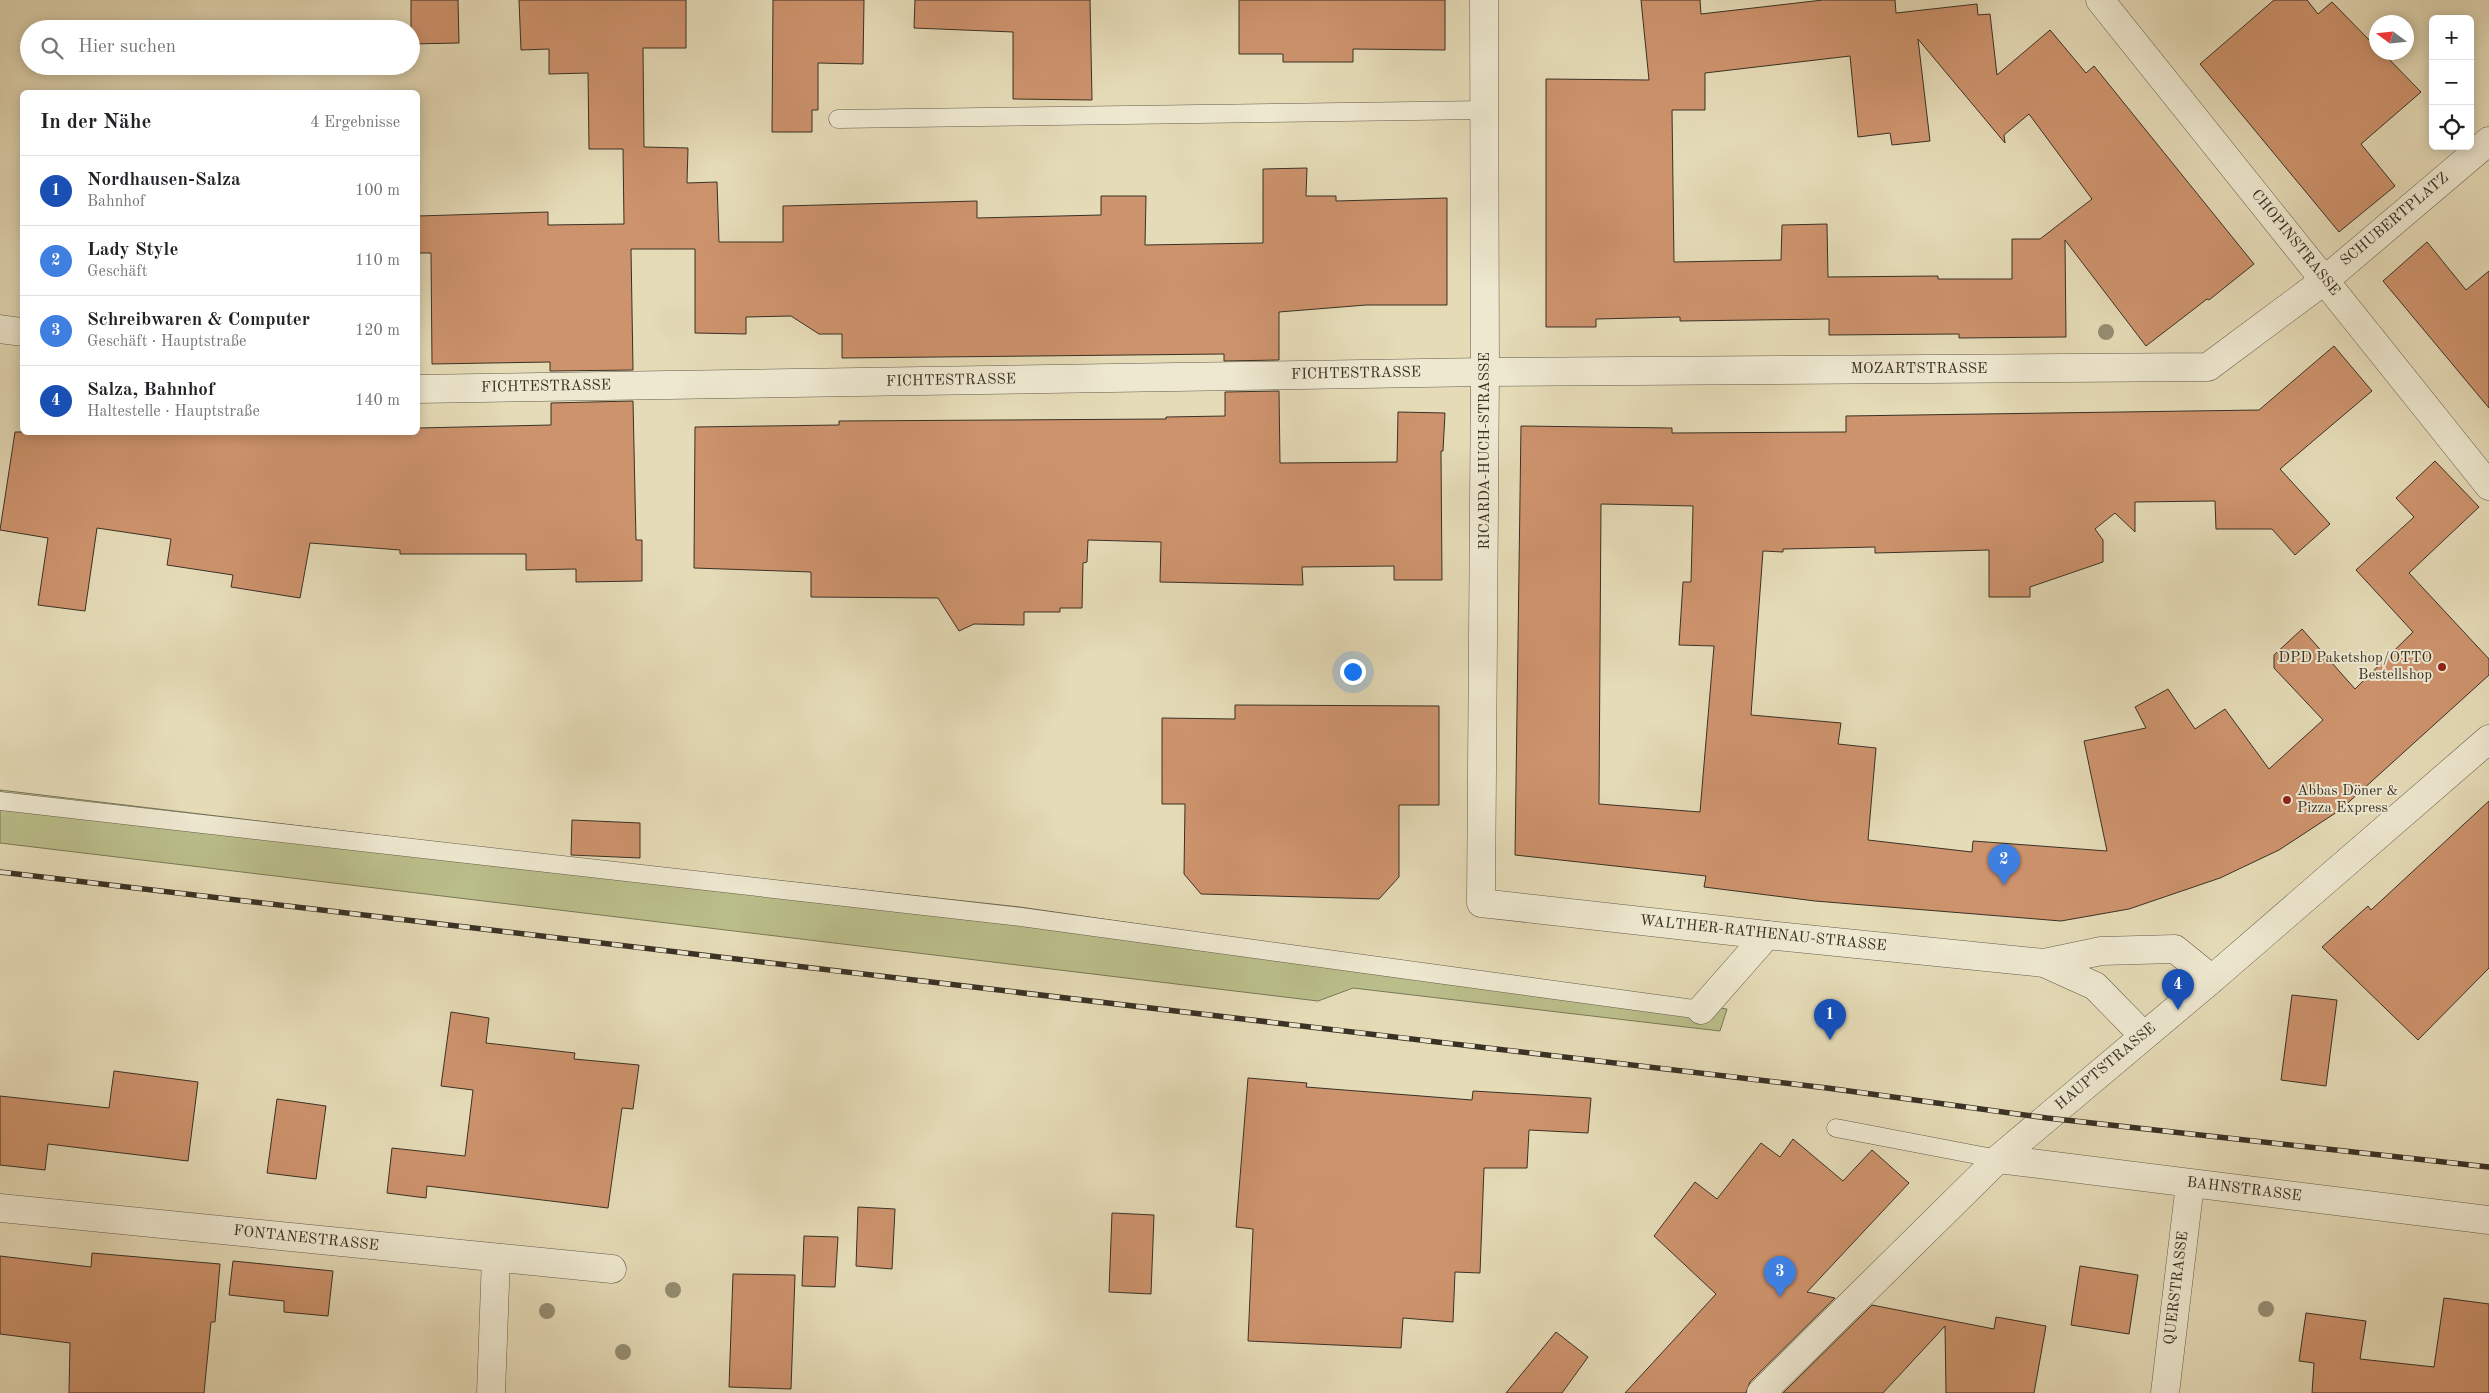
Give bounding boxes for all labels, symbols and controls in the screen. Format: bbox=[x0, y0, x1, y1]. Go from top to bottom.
north arrow bbox=[2369, 15, 2414, 60]
map controls bbox=[2429, 15, 2474, 150]
button: + bbox=[2429, 15, 2474, 60]
search box bbox=[20, 20, 420, 75]
icon: search bbox=[38, 34, 66, 62]
text: Hier suchen bbox=[78, 38, 176, 57]
button: − bbox=[2429, 60, 2474, 105]
button: locate bbox=[2429, 105, 2474, 150]
text: In der Nähe bbox=[40, 112, 151, 133]
text: 4 Ergebnisse bbox=[310, 115, 400, 131]
street label: SCHUBERTPLATZ bbox=[2338, 170, 2452, 269]
text: Nordhausen-Salza bbox=[87, 171, 241, 190]
text: 1 bbox=[51, 183, 61, 199]
text: 100 m bbox=[355, 183, 400, 199]
street label: CHOPINSTRASSE bbox=[2248, 187, 2342, 299]
text: Bahnhof bbox=[87, 194, 145, 210]
text: Lady Style bbox=[87, 241, 178, 260]
text: 2 bbox=[51, 253, 61, 269]
text: 110 m bbox=[355, 253, 400, 269]
text: Geschäft bbox=[87, 264, 147, 280]
text: Schreibwaren & Computer bbox=[87, 311, 310, 330]
text: 3 bbox=[51, 323, 61, 339]
text: 120 m bbox=[355, 323, 400, 339]
text: Geschäft · Hauptstraße bbox=[87, 334, 246, 350]
street label: RICARDA-HUCH-STRASSE bbox=[1478, 352, 1493, 550]
street label: MOZARTSTRASSE bbox=[1851, 362, 1987, 377]
street label: FICHTESTRASSE bbox=[1291, 365, 1421, 383]
street label: FICHTESTRASSE bbox=[886, 372, 1016, 390]
street label: FICHTESTRASSE bbox=[481, 378, 611, 396]
text: Salza, Bahnhof bbox=[87, 381, 215, 400]
text: 4 bbox=[51, 393, 61, 409]
text: 140 m bbox=[355, 393, 400, 409]
text: Haltestelle · Hauptstraße bbox=[87, 404, 260, 420]
place label: DPD Paketshop/OTTO Bestellshop bbox=[2278, 651, 2432, 683]
your location bbox=[1340, 659, 1366, 685]
marker: DPD Paketshop/OTTO Bestellshop bbox=[2436, 661, 2448, 673]
place label: Abbas Döner & Pizza Express bbox=[2297, 784, 2398, 816]
marker: Abbas Döner & Pizza Express bbox=[2281, 794, 2293, 806]
pin: 2 bbox=[1988, 844, 2020, 885]
street label: WALTHER-RATHENAU-STRASSE bbox=[1639, 914, 1887, 954]
pin: 4 bbox=[2162, 969, 2194, 1010]
pin: 1 bbox=[1814, 999, 1846, 1040]
street label: HAUPTSTRASSE bbox=[2053, 1021, 2159, 1113]
street label: BAHNSTRASSE bbox=[2186, 1176, 2302, 1204]
street label: FONTANESTRASSE bbox=[232, 1224, 380, 1254]
street label: QUERSTRASSE bbox=[2163, 1230, 2191, 1346]
pin: 3 bbox=[1764, 1256, 1796, 1297]

